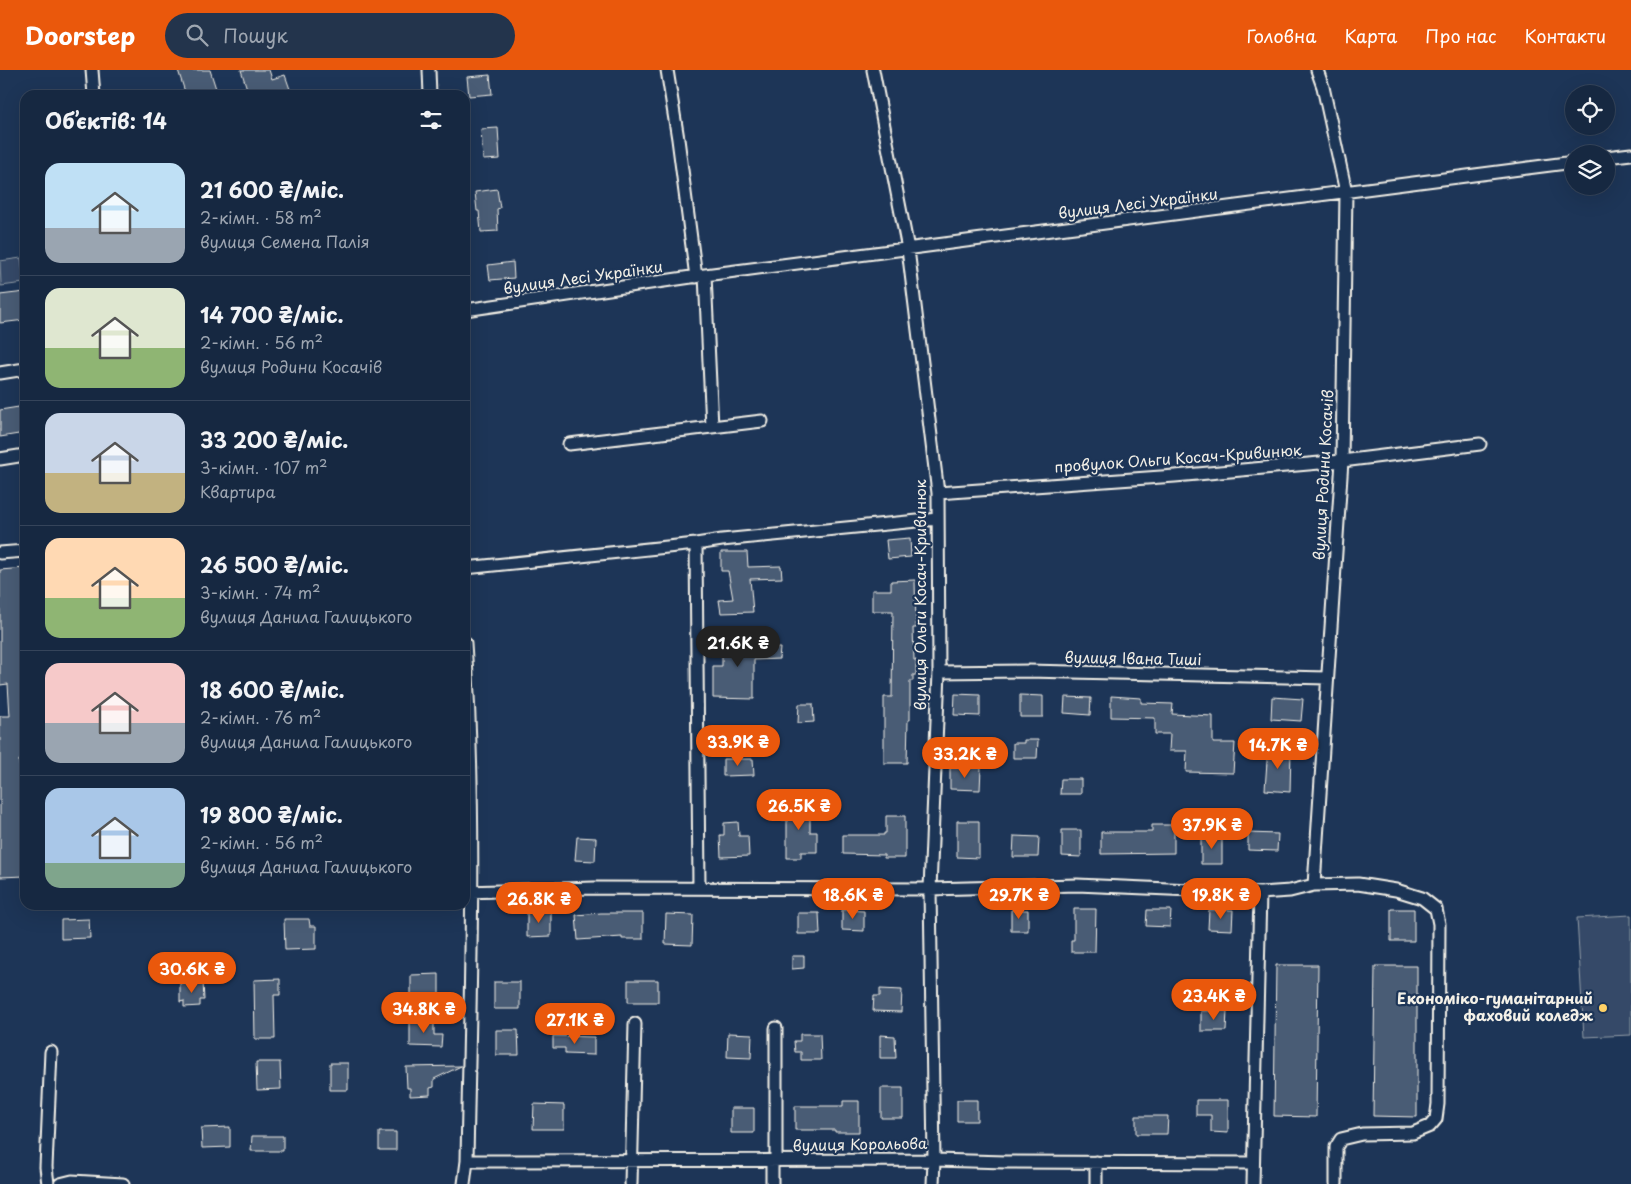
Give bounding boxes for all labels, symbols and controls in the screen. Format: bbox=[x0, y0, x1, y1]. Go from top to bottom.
search box bbox=[165, 13, 515, 58]
text: Doorstep bbox=[25, 17, 135, 53]
icon: search bbox=[183, 21, 211, 49]
text: Пошук bbox=[223, 21, 288, 49]
text: Головна bbox=[1246, 22, 1316, 49]
text: Карта bbox=[1344, 22, 1397, 49]
text: Про нас bbox=[1425, 22, 1497, 49]
text: Контакти bbox=[1525, 22, 1606, 49]
map controls bbox=[1565, 85, 1615, 195]
button: locate bbox=[1565, 85, 1615, 135]
text: Об’єктів: 14 bbox=[45, 104, 167, 136]
icon: filters bbox=[417, 106, 445, 134]
button: layers bbox=[1565, 145, 1615, 195]
text: 21 600 ₴/міс. bbox=[200, 173, 344, 205]
street label: вулиця Лесі Українки bbox=[1057, 181, 1219, 224]
icon: home bbox=[85, 183, 145, 243]
text: 2-кімн. · 58 m² bbox=[200, 205, 322, 229]
text: вулиця Семена Палія bbox=[200, 229, 370, 253]
street label: вулиця Лесі Українки bbox=[502, 254, 664, 299]
text: 14 700 ₴/міс. bbox=[200, 298, 343, 330]
icon: home bbox=[85, 308, 145, 368]
text: 2-кімн. · 56 m² bbox=[200, 330, 323, 354]
text: вулиця Родини Косачів bbox=[200, 354, 382, 378]
street label: вулиця Родини Косачів bbox=[1307, 389, 1338, 561]
text: 33 200 ₴/міс. bbox=[200, 423, 348, 455]
icon: home bbox=[85, 433, 145, 493]
street label: провулок Ольги Косач-Кривинюк bbox=[1054, 437, 1303, 478]
text: 3-кімн. · 107 m² bbox=[200, 455, 328, 479]
text: Квартира bbox=[200, 479, 275, 503]
street label: вулиця Ольги Косач-Кривинюк bbox=[908, 479, 931, 711]
text: 26 500 ₴/міс. bbox=[200, 548, 349, 580]
icon: home bbox=[85, 558, 145, 618]
text: 3-кімн. · 74 m² bbox=[200, 580, 321, 604]
text: вулиця Данила Галицького bbox=[200, 604, 412, 628]
pin: 21.6K ₴ bbox=[692, 626, 784, 668]
text: 21.6K ₴ bbox=[707, 630, 769, 654]
street label: вулиця Івана Тиші bbox=[1064, 645, 1202, 670]
text: 18 600 ₴/міс. bbox=[200, 673, 345, 705]
icon: home bbox=[85, 683, 145, 743]
text: 2-кімн. · 76 m² bbox=[200, 705, 321, 729]
pin: 33.9K ₴ bbox=[692, 724, 784, 767]
pin: 14.7K ₴ bbox=[1232, 728, 1324, 770]
text: вулиця Данила Галицького bbox=[200, 729, 412, 753]
text: 33.9K ₴ bbox=[707, 729, 769, 753]
text: 14.7K ₴ bbox=[1249, 732, 1307, 756]
pin: 33.2K ₴ bbox=[919, 736, 1011, 779]
text: 33.2K ₴ bbox=[933, 741, 997, 765]
pin: 26.5K ₴ bbox=[753, 788, 845, 831]
text: 26.5K ₴ bbox=[768, 793, 830, 817]
text: 19 800 ₴/міс. bbox=[200, 798, 343, 830]
icon: home bbox=[85, 808, 145, 868]
pin: 37.9K ₴ bbox=[1166, 808, 1258, 850]
text: 37.9K ₴ bbox=[1182, 812, 1242, 836]
text: 2-кімн. · 56 m² bbox=[200, 830, 323, 854]
text: вулиця Данила Галицького bbox=[200, 854, 412, 878]
pin: 18.6K ₴ bbox=[807, 878, 899, 920]
pin: 29.7K ₴ bbox=[973, 878, 1065, 920]
pin: 19.8K ₴ bbox=[1175, 878, 1267, 920]
pin: 26.8K ₴ bbox=[493, 882, 585, 924]
text: 18.6K ₴ bbox=[823, 882, 883, 906]
text: 29.7K ₴ bbox=[989, 882, 1049, 906]
text: 19.8K ₴ bbox=[1192, 882, 1250, 906]
text: 26.8K ₴ bbox=[507, 886, 571, 910]
pin: 30.6K ₴ bbox=[146, 952, 238, 994]
text: 30.6K ₴ bbox=[159, 956, 225, 980]
pin: 23.4K ₴ bbox=[1168, 978, 1260, 1021]
text: 23.4K ₴ bbox=[1182, 983, 1246, 1007]
place label: Економіко-гуманітарний фаховий коледж bbox=[1397, 986, 1593, 1026]
pin: 34.8K ₴ bbox=[378, 992, 470, 1034]
text: 34.8K ₴ bbox=[392, 996, 456, 1020]
pin: 27.1K ₴ bbox=[529, 1002, 621, 1045]
marker: Економіко-гуманітарний фаховий коледж bbox=[1597, 1002, 1609, 1014]
text: 27.1K ₴ bbox=[546, 1007, 604, 1031]
street label: вулиця Корольова bbox=[792, 1131, 928, 1156]

